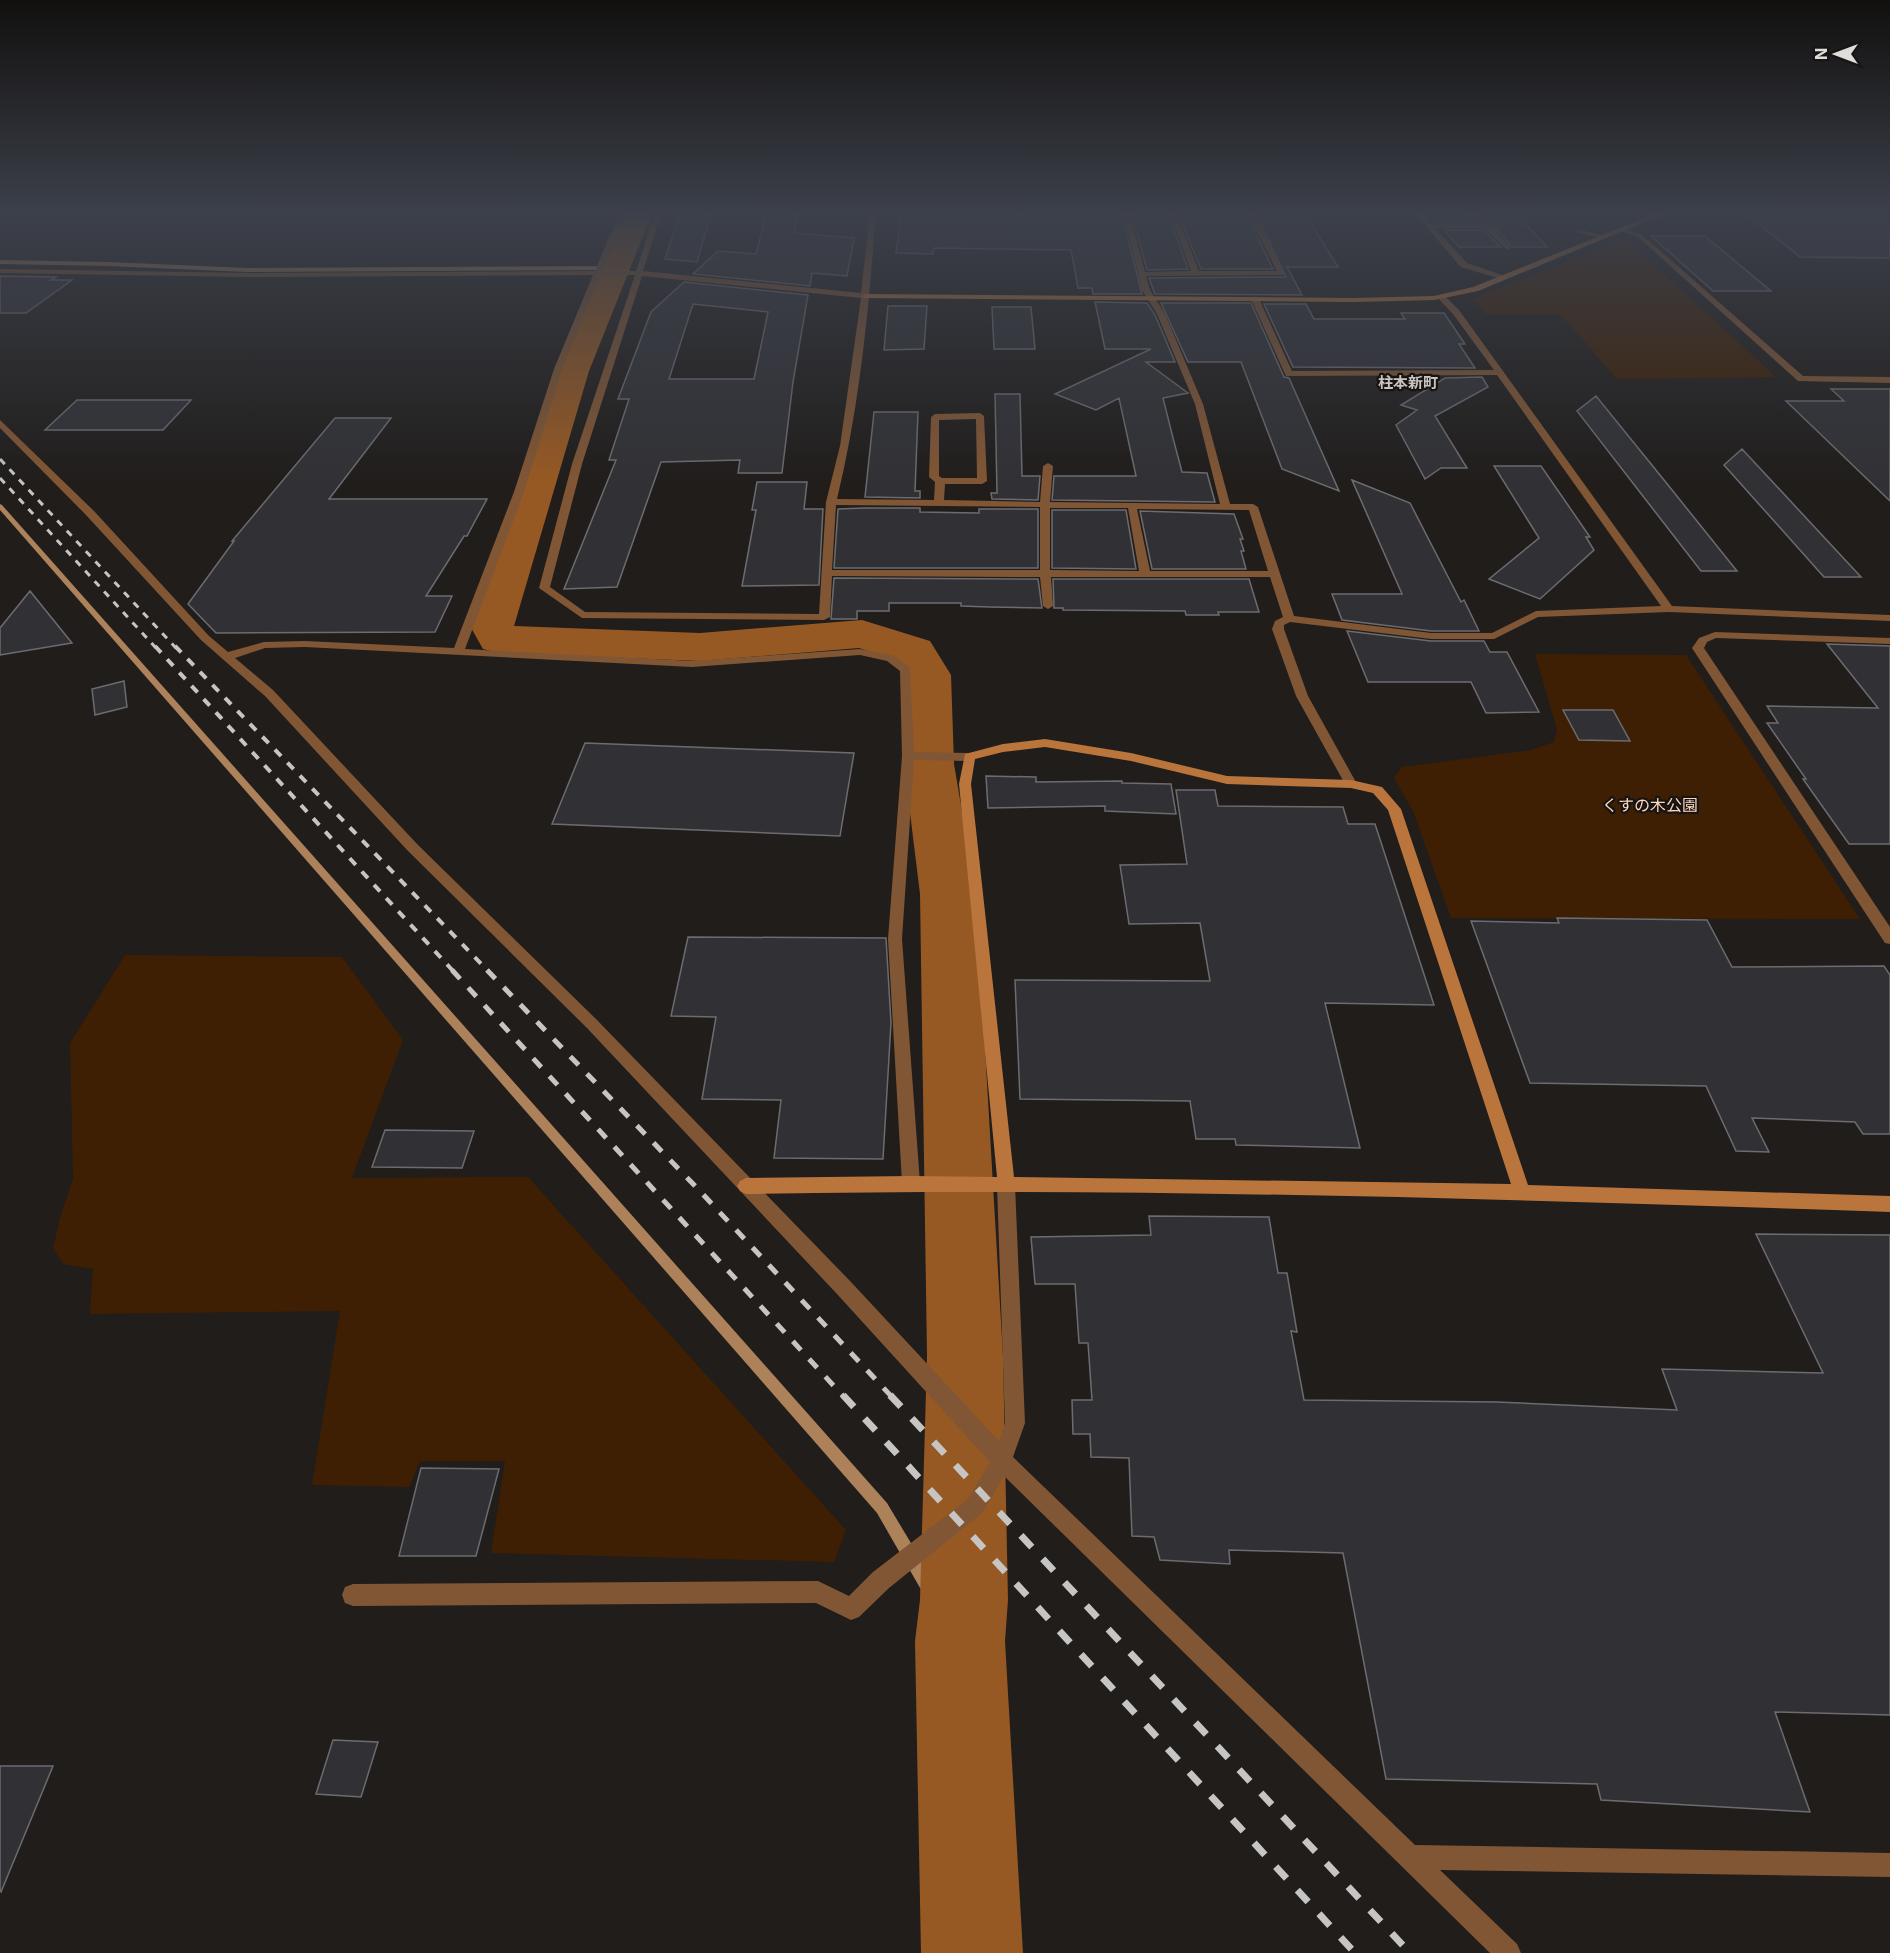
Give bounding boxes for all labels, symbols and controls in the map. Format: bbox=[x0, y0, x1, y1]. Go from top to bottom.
north arrow bbox=[1806, 24, 1866, 84]
text: N bbox=[1811, 48, 1831, 60]
district label: 柱本新町 bbox=[1378, 373, 1438, 392]
park label: くすの木公園 bbox=[1602, 795, 1698, 815]

